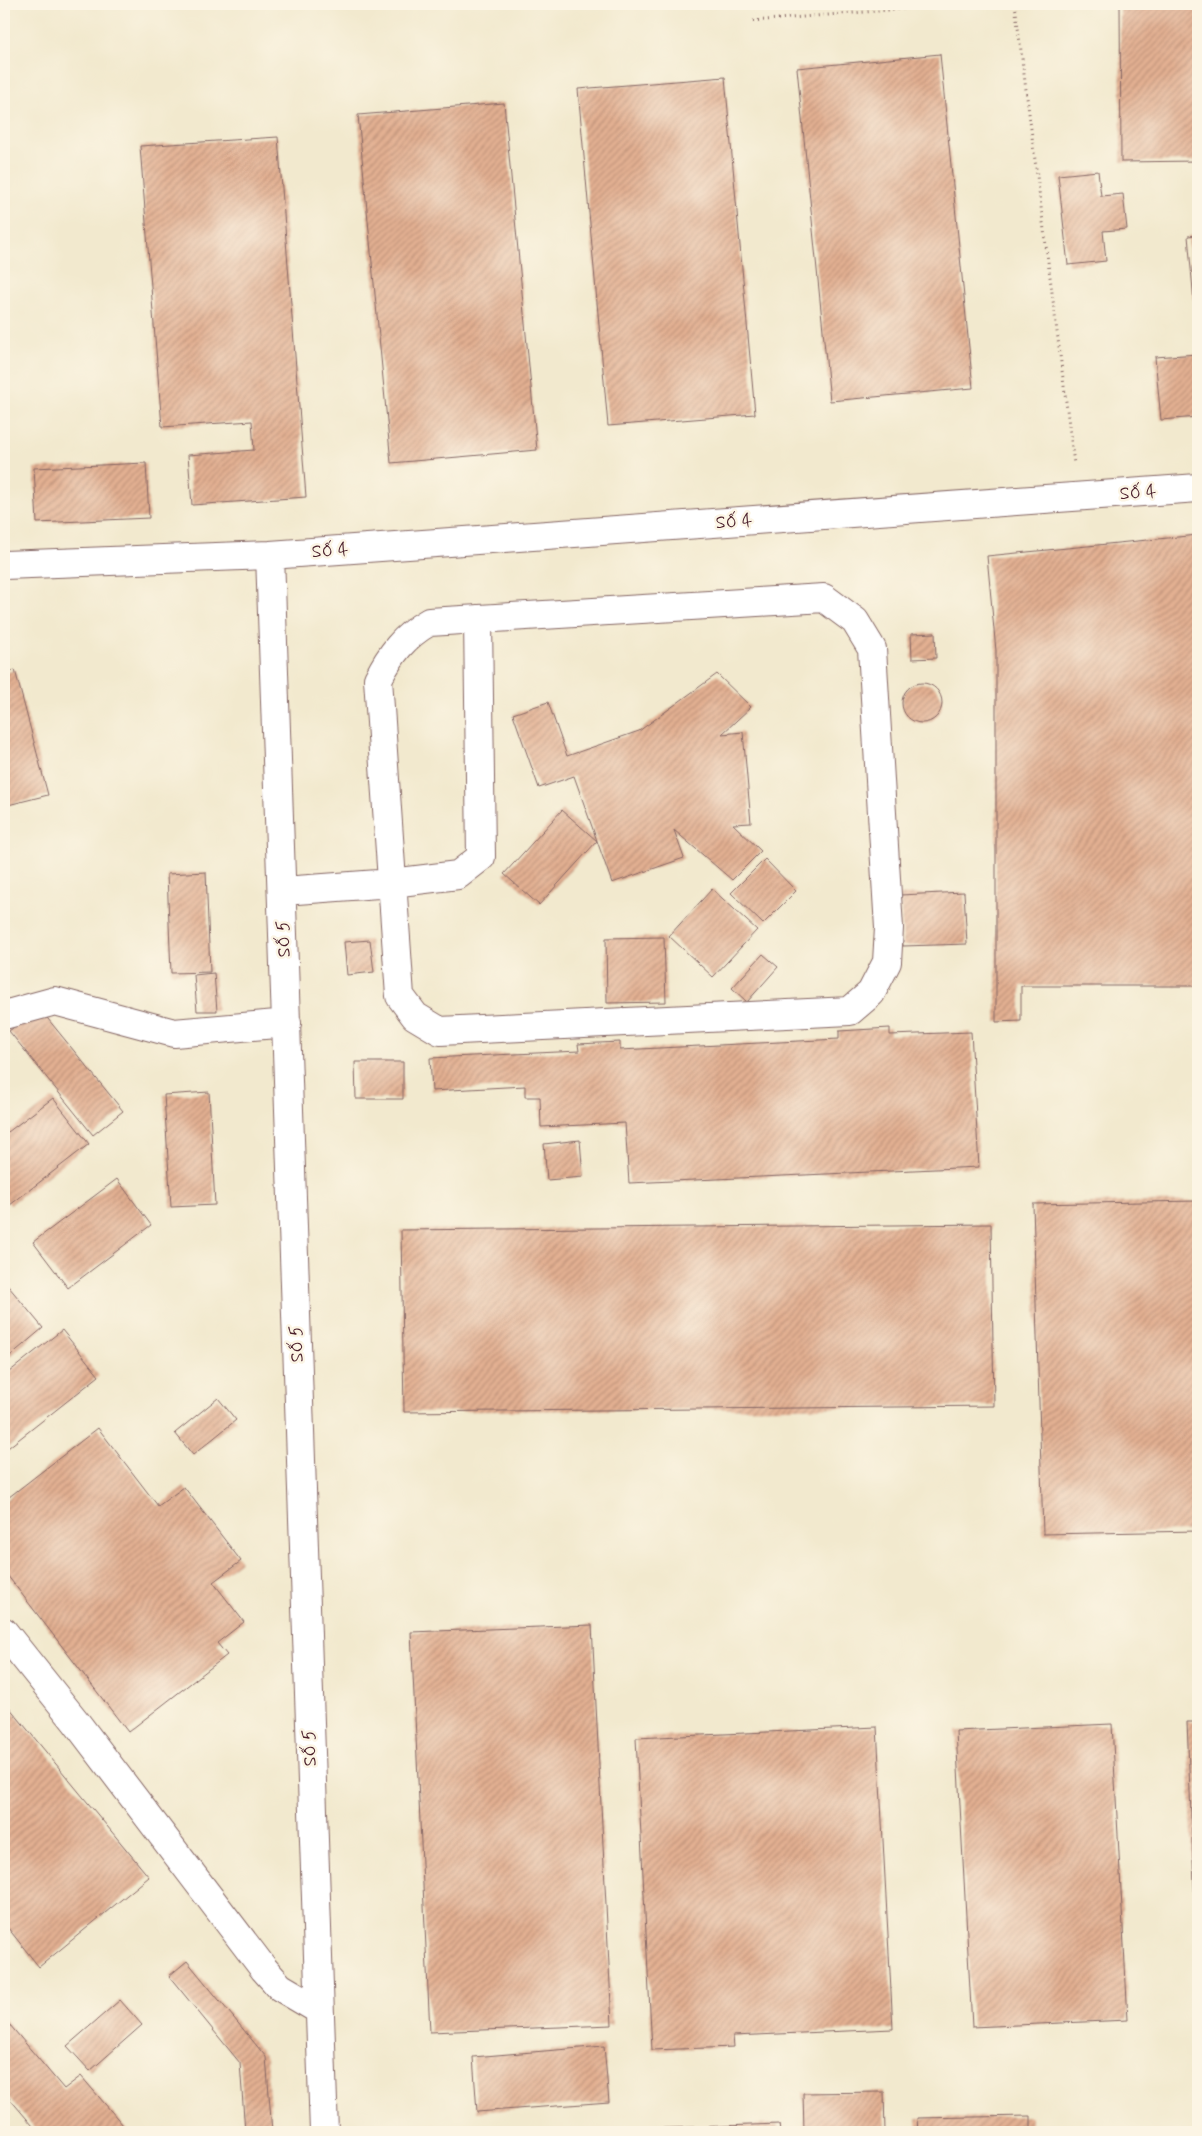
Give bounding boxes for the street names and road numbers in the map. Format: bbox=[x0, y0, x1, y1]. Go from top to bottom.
street label: SỐ 4 bbox=[1119, 480, 1157, 506]
street label: SỐ 4 bbox=[715, 509, 753, 535]
street label: SỐ 4 bbox=[311, 538, 349, 564]
street label: SỐ 5 bbox=[271, 920, 297, 958]
street label: SỐ 5 bbox=[284, 1325, 310, 1363]
street label: SỐ 5 bbox=[297, 1729, 323, 1767]

